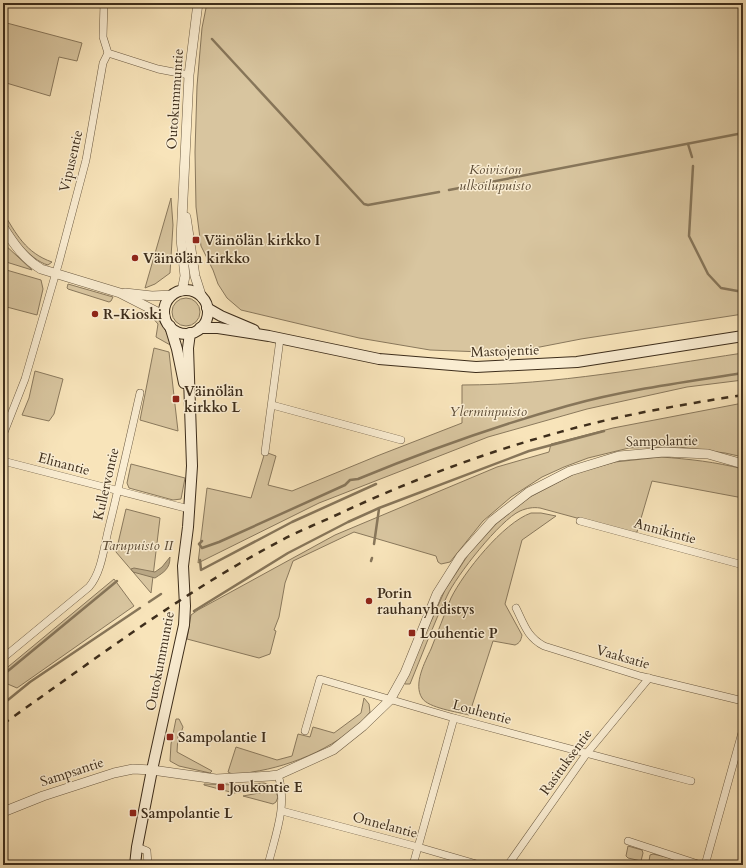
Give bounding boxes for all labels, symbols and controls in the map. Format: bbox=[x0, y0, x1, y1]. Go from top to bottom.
street label: Outokummuntie bbox=[162, 48, 188, 150]
street label: Vipusentie bbox=[55, 128, 87, 194]
park label: Koiviston ulkoilupuisto bbox=[459, 160, 532, 195]
place label: Väinölän kirkko I bbox=[204, 231, 320, 250]
marker: Väinölän kirkko I bbox=[191, 235, 201, 245]
place label: Väinölän kirkko bbox=[143, 249, 250, 268]
marker: Väinölän kirkko bbox=[130, 253, 140, 263]
place label: R-Kioski bbox=[103, 305, 163, 324]
marker: R-Kioski bbox=[90, 309, 100, 319]
street label: Mastojentie bbox=[470, 340, 540, 362]
place label: Väinölän kirkko L bbox=[184, 382, 244, 417]
marker: Väinölän kirkko L bbox=[171, 394, 181, 404]
park label: Ylerminpuisto bbox=[449, 402, 527, 421]
street label: Sampolantie bbox=[626, 431, 698, 451]
street label: Kullervontie bbox=[88, 446, 124, 522]
street label: Elinantie bbox=[36, 448, 92, 480]
street label: Annikintie bbox=[632, 514, 698, 548]
park label: Tarupuisto II bbox=[101, 536, 174, 555]
place label: Porin rauhanyhdistys bbox=[377, 584, 474, 619]
marker: Porin rauhanyhdistys bbox=[364, 596, 374, 606]
street label: Outokummuntie bbox=[141, 610, 179, 712]
place label: Louhentie P bbox=[420, 624, 498, 643]
marker: Louhentie P bbox=[407, 628, 417, 638]
street label: Vaaksatie bbox=[594, 640, 652, 674]
street label: Louhentie bbox=[450, 695, 514, 729]
street label: Rasituksentie bbox=[535, 725, 597, 799]
place label: Sampolantie I bbox=[178, 728, 266, 747]
marker: Sampolantie I bbox=[165, 732, 175, 742]
street label: Sampsantie bbox=[38, 753, 106, 791]
place label: Joukontie E bbox=[227, 778, 303, 797]
marker: Joukontie E bbox=[216, 782, 226, 792]
place label: Sampolantie L bbox=[141, 804, 233, 823]
street label: Onnelantie bbox=[350, 807, 420, 843]
marker: Sampolantie L bbox=[128, 808, 138, 818]

